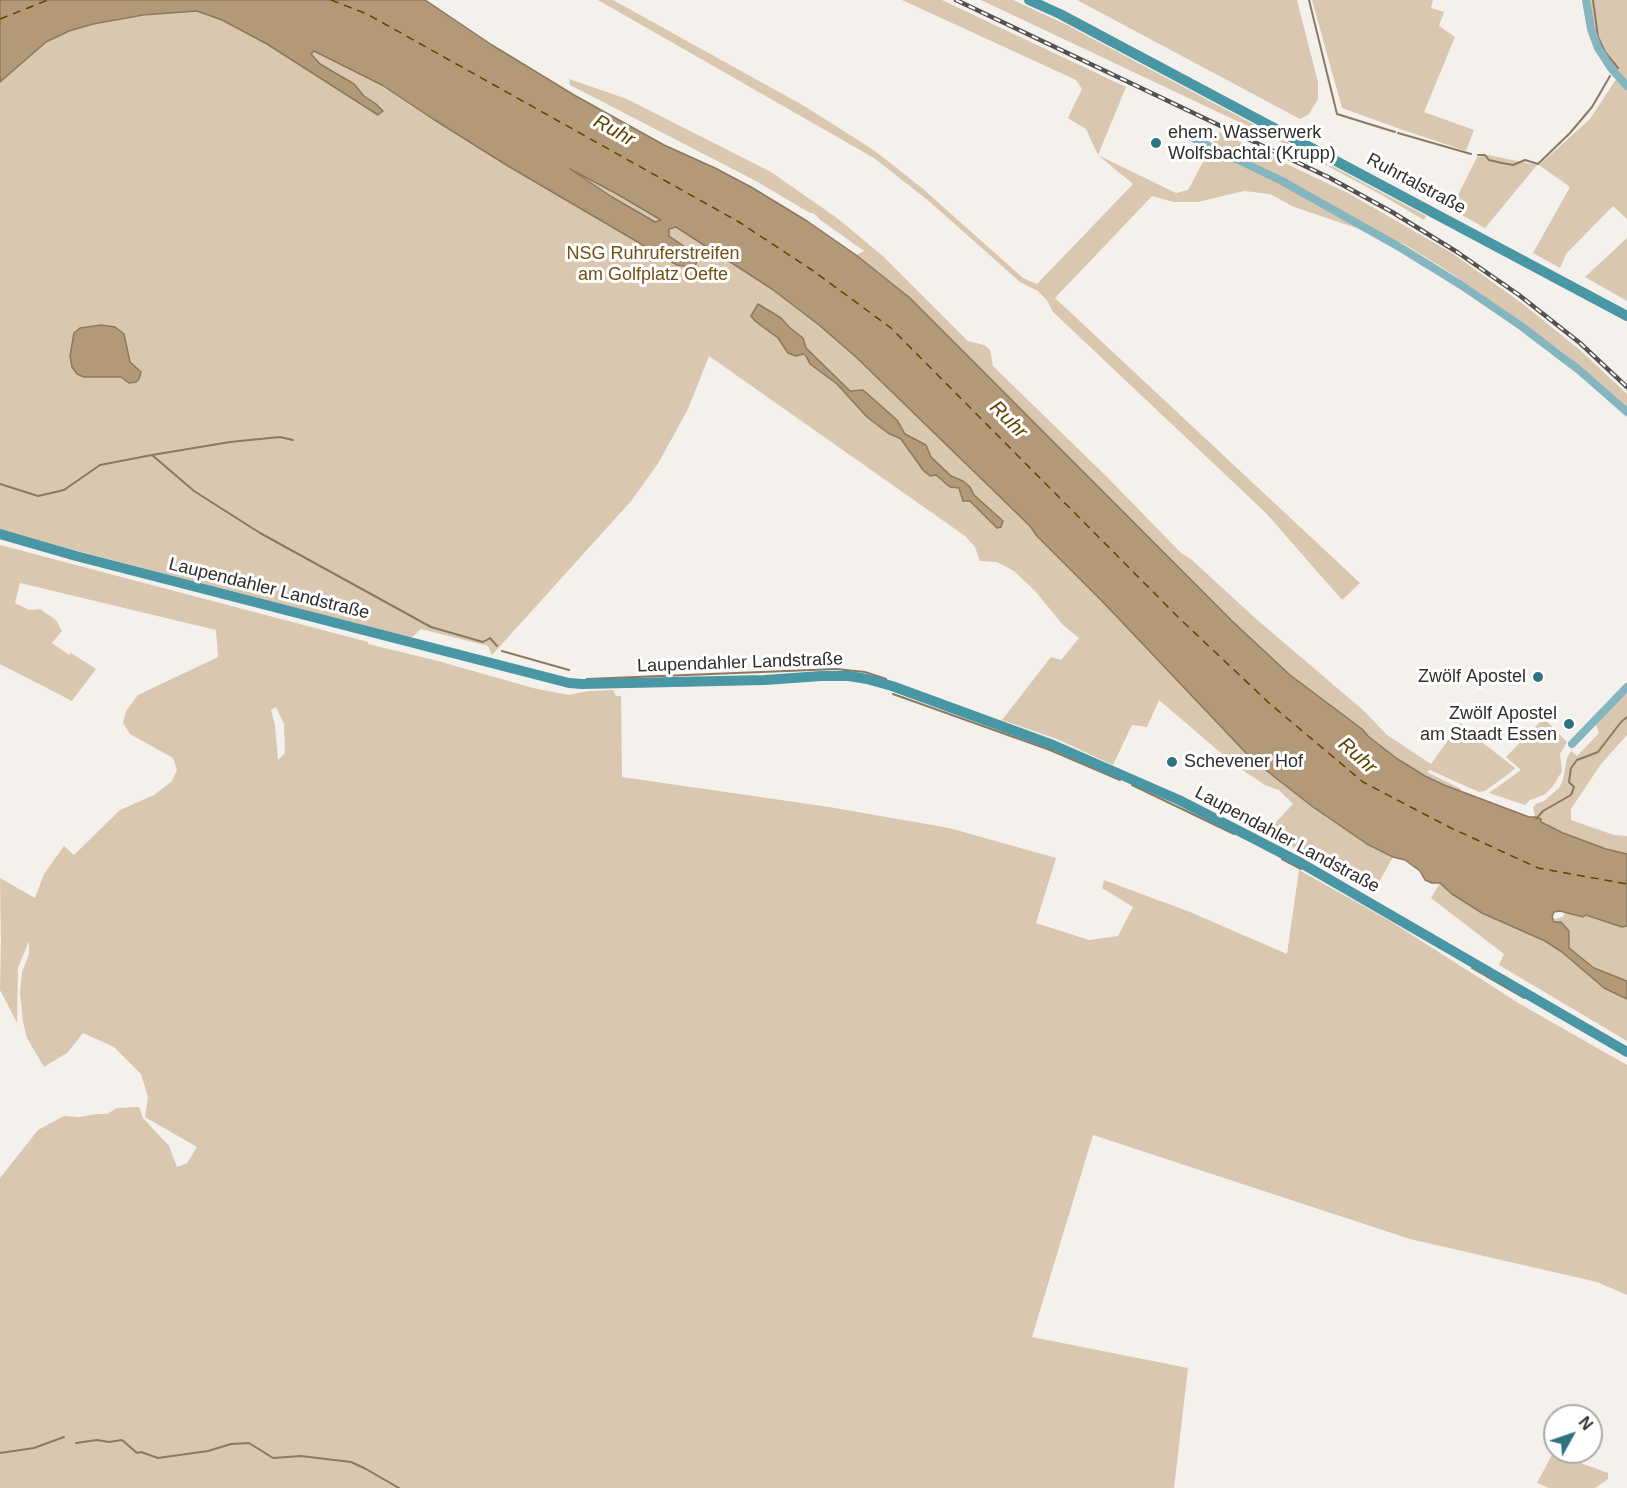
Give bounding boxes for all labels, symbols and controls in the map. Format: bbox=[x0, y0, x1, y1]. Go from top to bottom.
water label: Ruhr bbox=[589, 110, 639, 152]
place label: ehem. Wasserwerk Wolfsbachtal (Krupp) bbox=[1168, 122, 1336, 164]
marker: ehem. Wasserwerk Wolfsbachtal (Krupp) bbox=[1149, 136, 1163, 150]
street label: Ruhrtalstraße bbox=[1363, 149, 1469, 219]
park label: NSG Ruhruferstreifen am Golfplatz Oefte bbox=[566, 243, 740, 286]
water label: Ruhr bbox=[984, 396, 1032, 444]
street label: Laupendahler Landstraße bbox=[166, 554, 372, 624]
street label: Laupendahler Landstraße bbox=[637, 649, 843, 677]
place label: Zwölf Apostel bbox=[1418, 666, 1526, 688]
marker: Zwölf Apostel bbox=[1531, 670, 1545, 684]
place label: Zwölf Apostel am Staadt Essen bbox=[1420, 703, 1557, 746]
marker: Zwölf Apostel am Staadt Essen bbox=[1562, 717, 1576, 731]
water label: Ruhr bbox=[1333, 733, 1381, 779]
place label: Schevener Hof bbox=[1184, 751, 1303, 773]
marker: Schevener Hof bbox=[1165, 755, 1179, 769]
street label: Laupendahler Landstraße bbox=[1191, 782, 1383, 898]
north arrow bbox=[1543, 1404, 1603, 1464]
text: N bbox=[1575, 1414, 1596, 1433]

